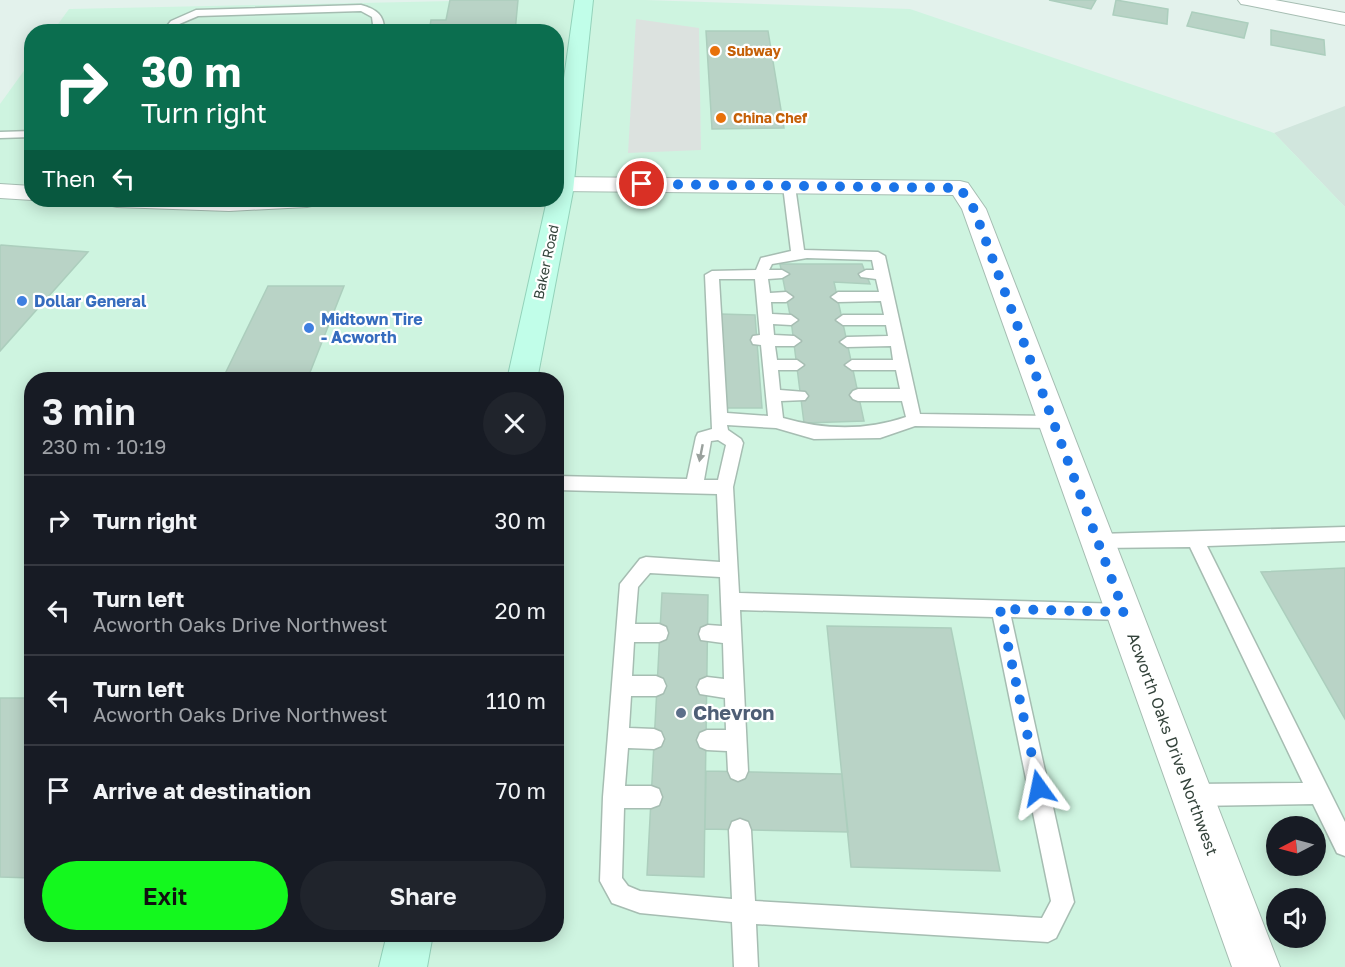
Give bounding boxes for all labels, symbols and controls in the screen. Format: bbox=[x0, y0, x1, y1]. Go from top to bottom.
place label: Subway bbox=[727, 42, 781, 59]
marker: Subway bbox=[708, 44, 722, 58]
text: 30 m bbox=[141, 46, 241, 96]
icon: right bbox=[42, 48, 120, 126]
text: Turn right bbox=[141, 97, 267, 129]
place label: China Chef bbox=[733, 109, 808, 126]
marker: China Chef bbox=[714, 111, 728, 125]
pin bbox=[616, 158, 667, 209]
icon: left bbox=[107, 162, 140, 195]
text: Then bbox=[42, 165, 95, 192]
icon: arrive bbox=[625, 167, 658, 200]
street label: Baker Road bbox=[529, 223, 562, 301]
place label: Dollar General bbox=[34, 291, 147, 311]
marker: Dollar General bbox=[15, 294, 29, 308]
place label: Midtown Tire - Acworth bbox=[321, 309, 423, 347]
marker: Midtown Tire - Acworth bbox=[302, 321, 316, 335]
text: 3 min bbox=[42, 390, 136, 433]
button: close bbox=[483, 392, 546, 455]
text: 230 m · 10:19 bbox=[42, 434, 166, 458]
one-way arrow bbox=[696, 444, 705, 463]
icon: right bbox=[42, 504, 75, 537]
text: Turn right bbox=[93, 507, 197, 534]
text: 30 m bbox=[495, 507, 546, 534]
text: Turn left bbox=[93, 585, 184, 612]
icon: left bbox=[42, 594, 75, 627]
text: 20 m bbox=[495, 597, 546, 624]
text: Acworth Oaks Drive Northwest bbox=[93, 612, 387, 636]
street label: Acworth Oaks Drive Northwest bbox=[1123, 630, 1223, 858]
text: Turn left bbox=[93, 675, 184, 702]
icon: left bbox=[42, 684, 75, 717]
text: 110 m bbox=[486, 687, 546, 714]
place label: Chevron bbox=[693, 700, 774, 724]
text: Acworth Oaks Drive Northwest bbox=[93, 702, 387, 726]
marker: Chevron bbox=[674, 706, 688, 720]
position arrow bbox=[1007, 756, 1071, 820]
icon: arrive bbox=[42, 774, 75, 807]
text: Arrive at destination bbox=[93, 777, 311, 804]
text: 70 m bbox=[496, 777, 546, 804]
north arrow bbox=[1266, 816, 1326, 876]
map controls bbox=[1266, 816, 1326, 948]
button: Exit bbox=[42, 861, 288, 930]
button: Share bbox=[300, 861, 546, 930]
button: sound bbox=[1266, 888, 1326, 948]

